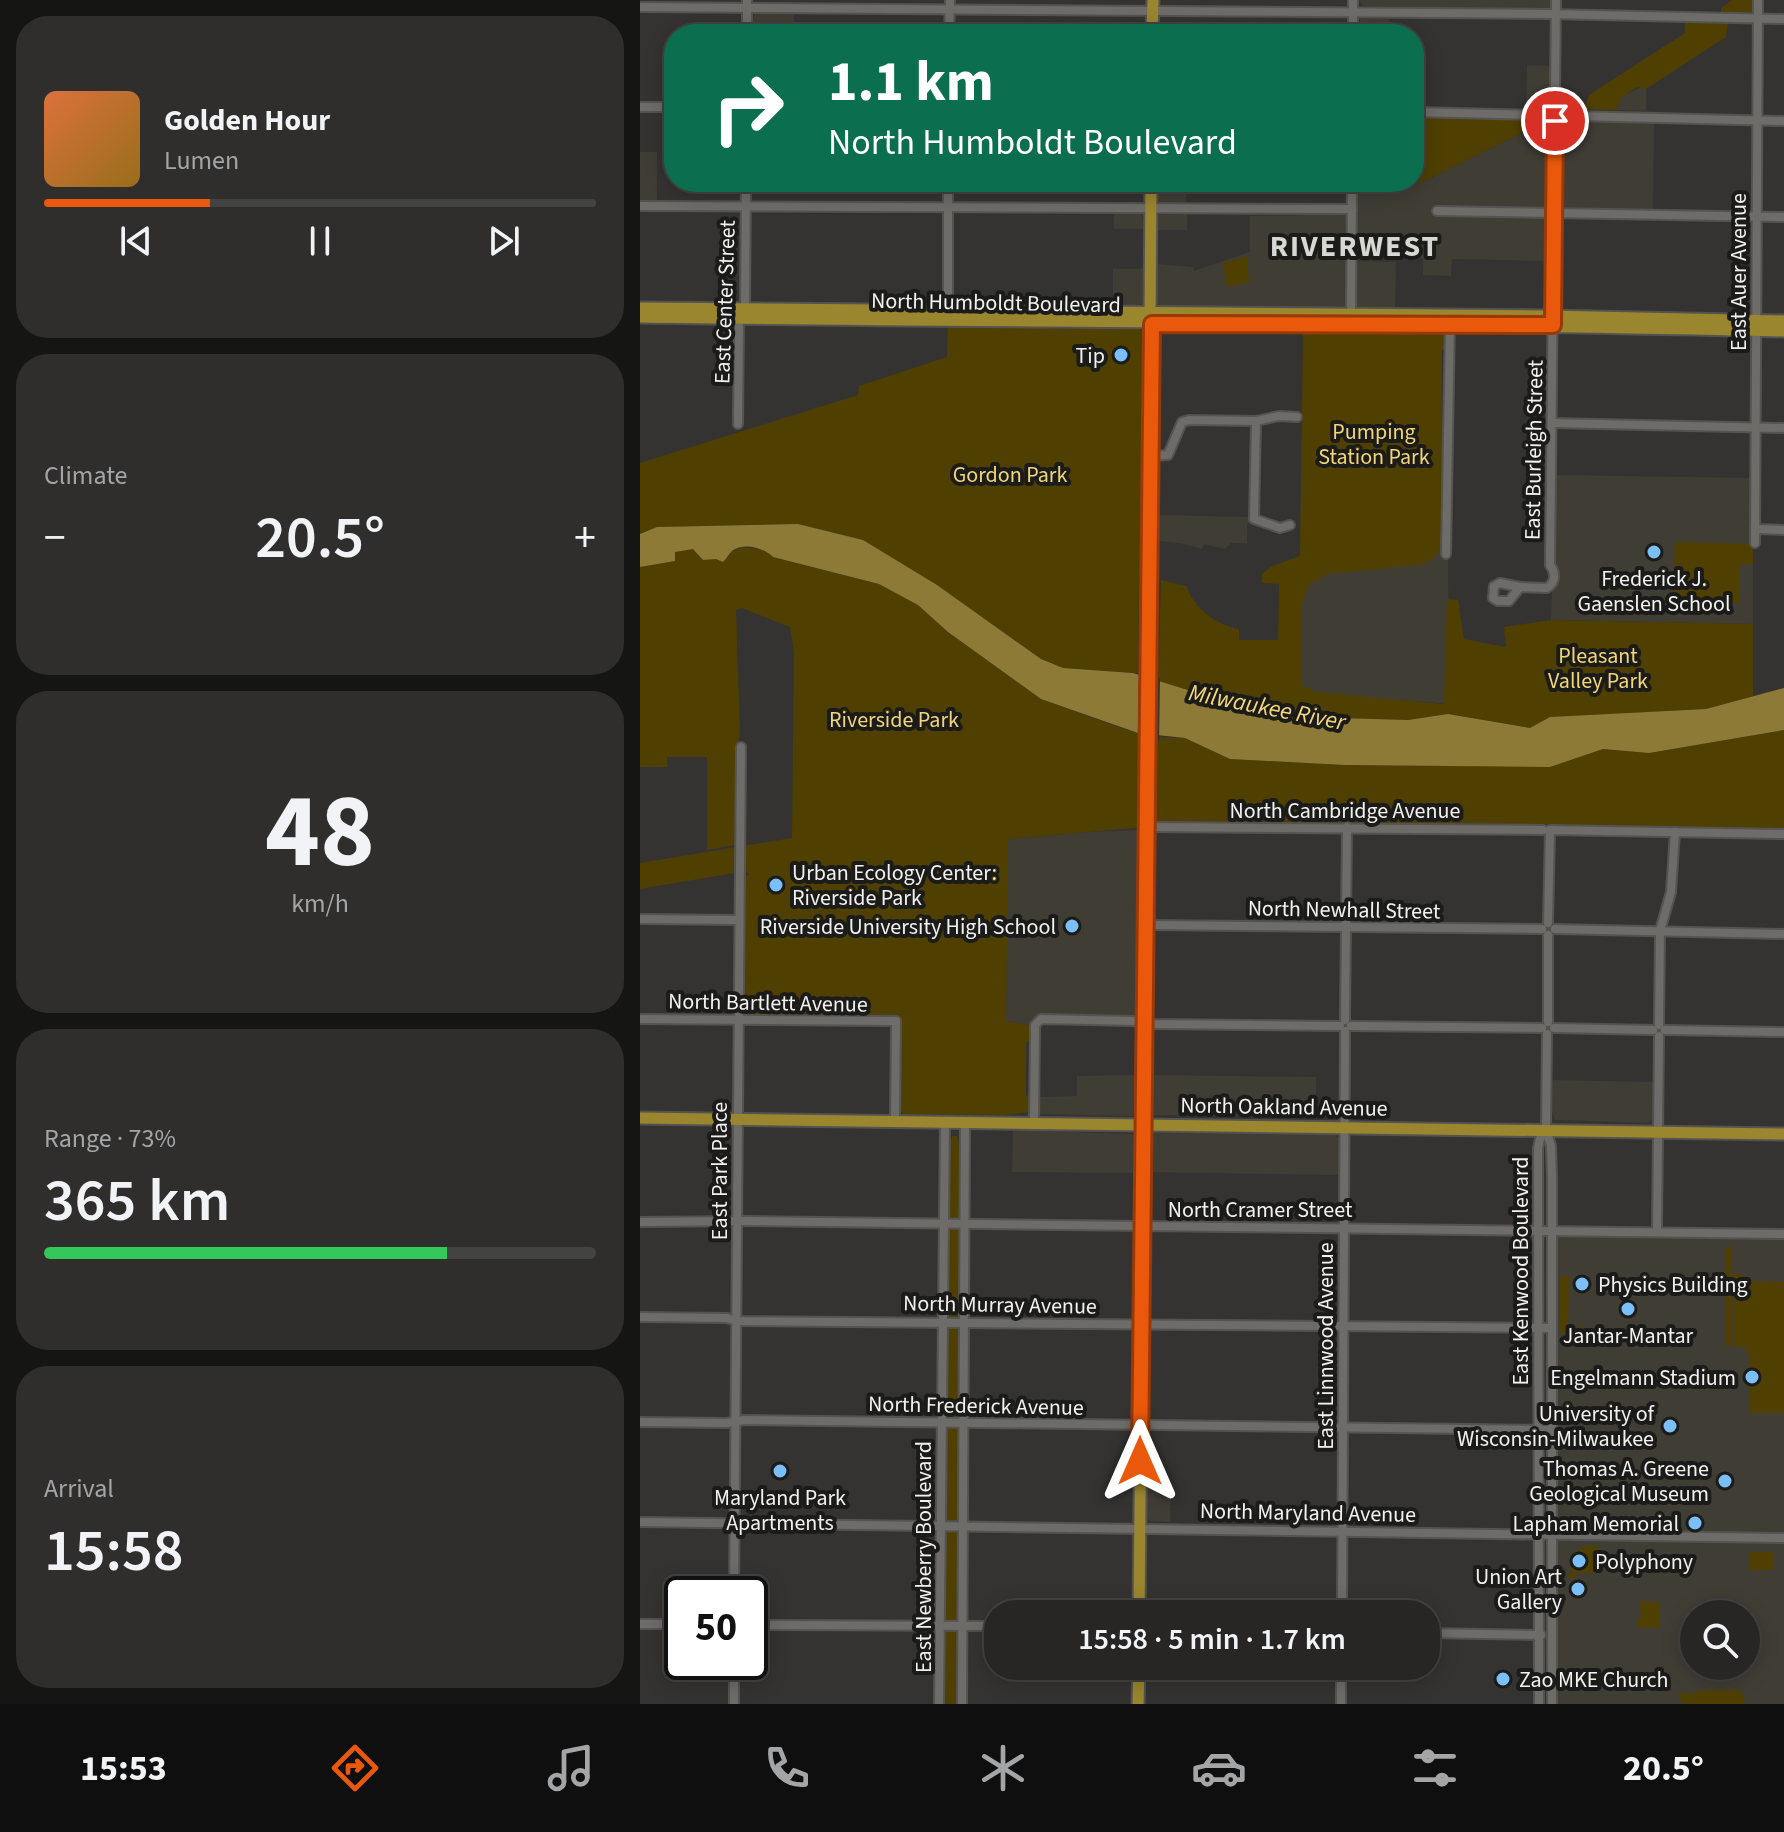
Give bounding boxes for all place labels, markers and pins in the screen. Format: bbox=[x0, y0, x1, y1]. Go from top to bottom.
pin bbox=[1521, 87, 1589, 155]
place label: Tip bbox=[1076, 340, 1105, 372]
marker: Tip bbox=[1112, 346, 1130, 364]
marker: Frederick J. Gaenslen School bbox=[1645, 543, 1663, 561]
place label: Frederick J. Gaenslen School bbox=[1578, 563, 1731, 620]
place label: Urban Ecology Center: Riverside Park bbox=[792, 857, 997, 914]
marker: Urban Ecology Center: Riverside Park bbox=[767, 876, 785, 894]
place label: Riverside University High School bbox=[760, 911, 1056, 943]
marker: Riverside University High School bbox=[1063, 917, 1081, 935]
place label: Physics Building bbox=[1598, 1269, 1748, 1301]
marker: Physics Building bbox=[1573, 1275, 1591, 1293]
marker: Jantar-Mantar bbox=[1619, 1300, 1637, 1318]
place label: Jantar-Mantar bbox=[1563, 1320, 1694, 1352]
place label: Engelmann Stadium bbox=[1550, 1362, 1736, 1394]
marker: Engelmann Stadium bbox=[1743, 1368, 1761, 1386]
place label: University of Wisconsin-Milwaukee bbox=[1457, 1398, 1656, 1455]
marker: University of Wisconsin-Milwaukee bbox=[1661, 1417, 1679, 1435]
place label: Thomas A. Greene Geological Museum bbox=[1529, 1453, 1709, 1510]
marker: Maryland Park Apartments bbox=[771, 1462, 789, 1480]
marker: Thomas A. Greene Geological Museum bbox=[1716, 1472, 1734, 1490]
place label: Maryland Park Apartments bbox=[714, 1482, 846, 1539]
place label: Lapham Memorial bbox=[1513, 1508, 1679, 1540]
marker: Lapham Memorial bbox=[1686, 1514, 1704, 1532]
place label: Polyphony bbox=[1595, 1546, 1694, 1578]
marker: Polyphony bbox=[1570, 1552, 1588, 1570]
place label: Union Art Gallery bbox=[1475, 1561, 1563, 1618]
marker: Union Art Gallery bbox=[1569, 1580, 1587, 1598]
place label: Zao MKE Church bbox=[1519, 1664, 1669, 1696]
marker: Zao MKE Church bbox=[1494, 1670, 1512, 1688]

